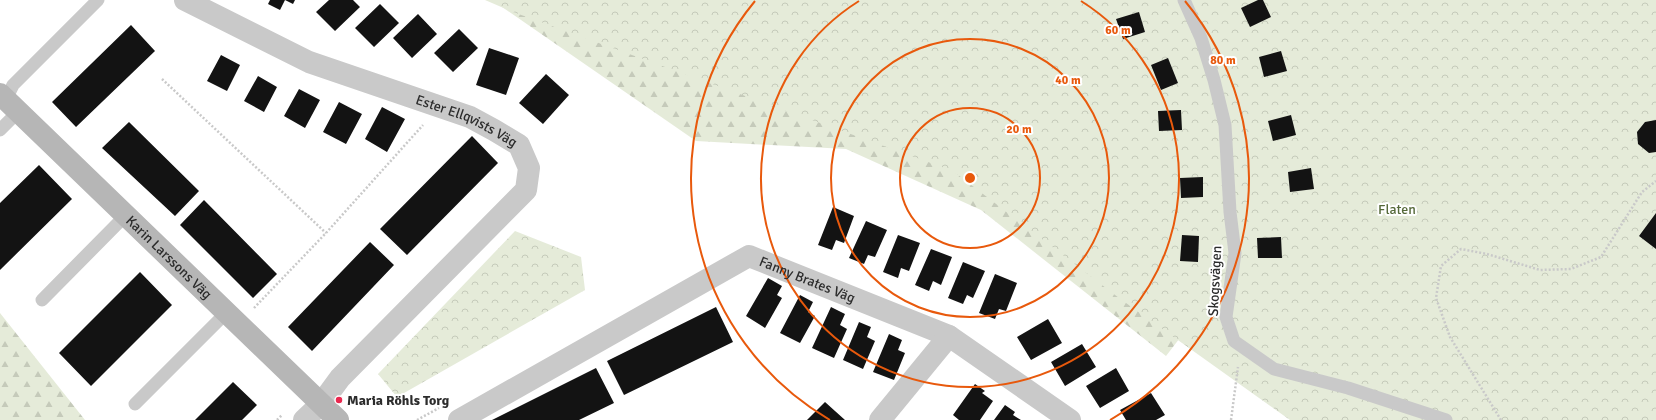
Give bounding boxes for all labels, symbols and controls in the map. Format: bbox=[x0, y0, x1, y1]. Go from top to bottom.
text: 60 m bbox=[1105, 23, 1131, 38]
text: 80 m bbox=[1210, 53, 1236, 68]
text: 40 m bbox=[1055, 73, 1081, 88]
street label: Ester Ellqvists Väg bbox=[414, 91, 520, 151]
text: 20 m bbox=[1006, 122, 1032, 137]
centre of rings bbox=[963, 171, 977, 185]
park label: Flaten bbox=[1378, 201, 1416, 218]
street label: Karin Larssons Väg bbox=[123, 212, 216, 303]
street label: Skogsvägen bbox=[1205, 245, 1225, 317]
street label: Fanny Brates Väg bbox=[757, 253, 858, 306]
place label: Maria Röhls Torg bbox=[347, 392, 450, 409]
marker: Maria Röhls Torg bbox=[334, 395, 344, 405]

